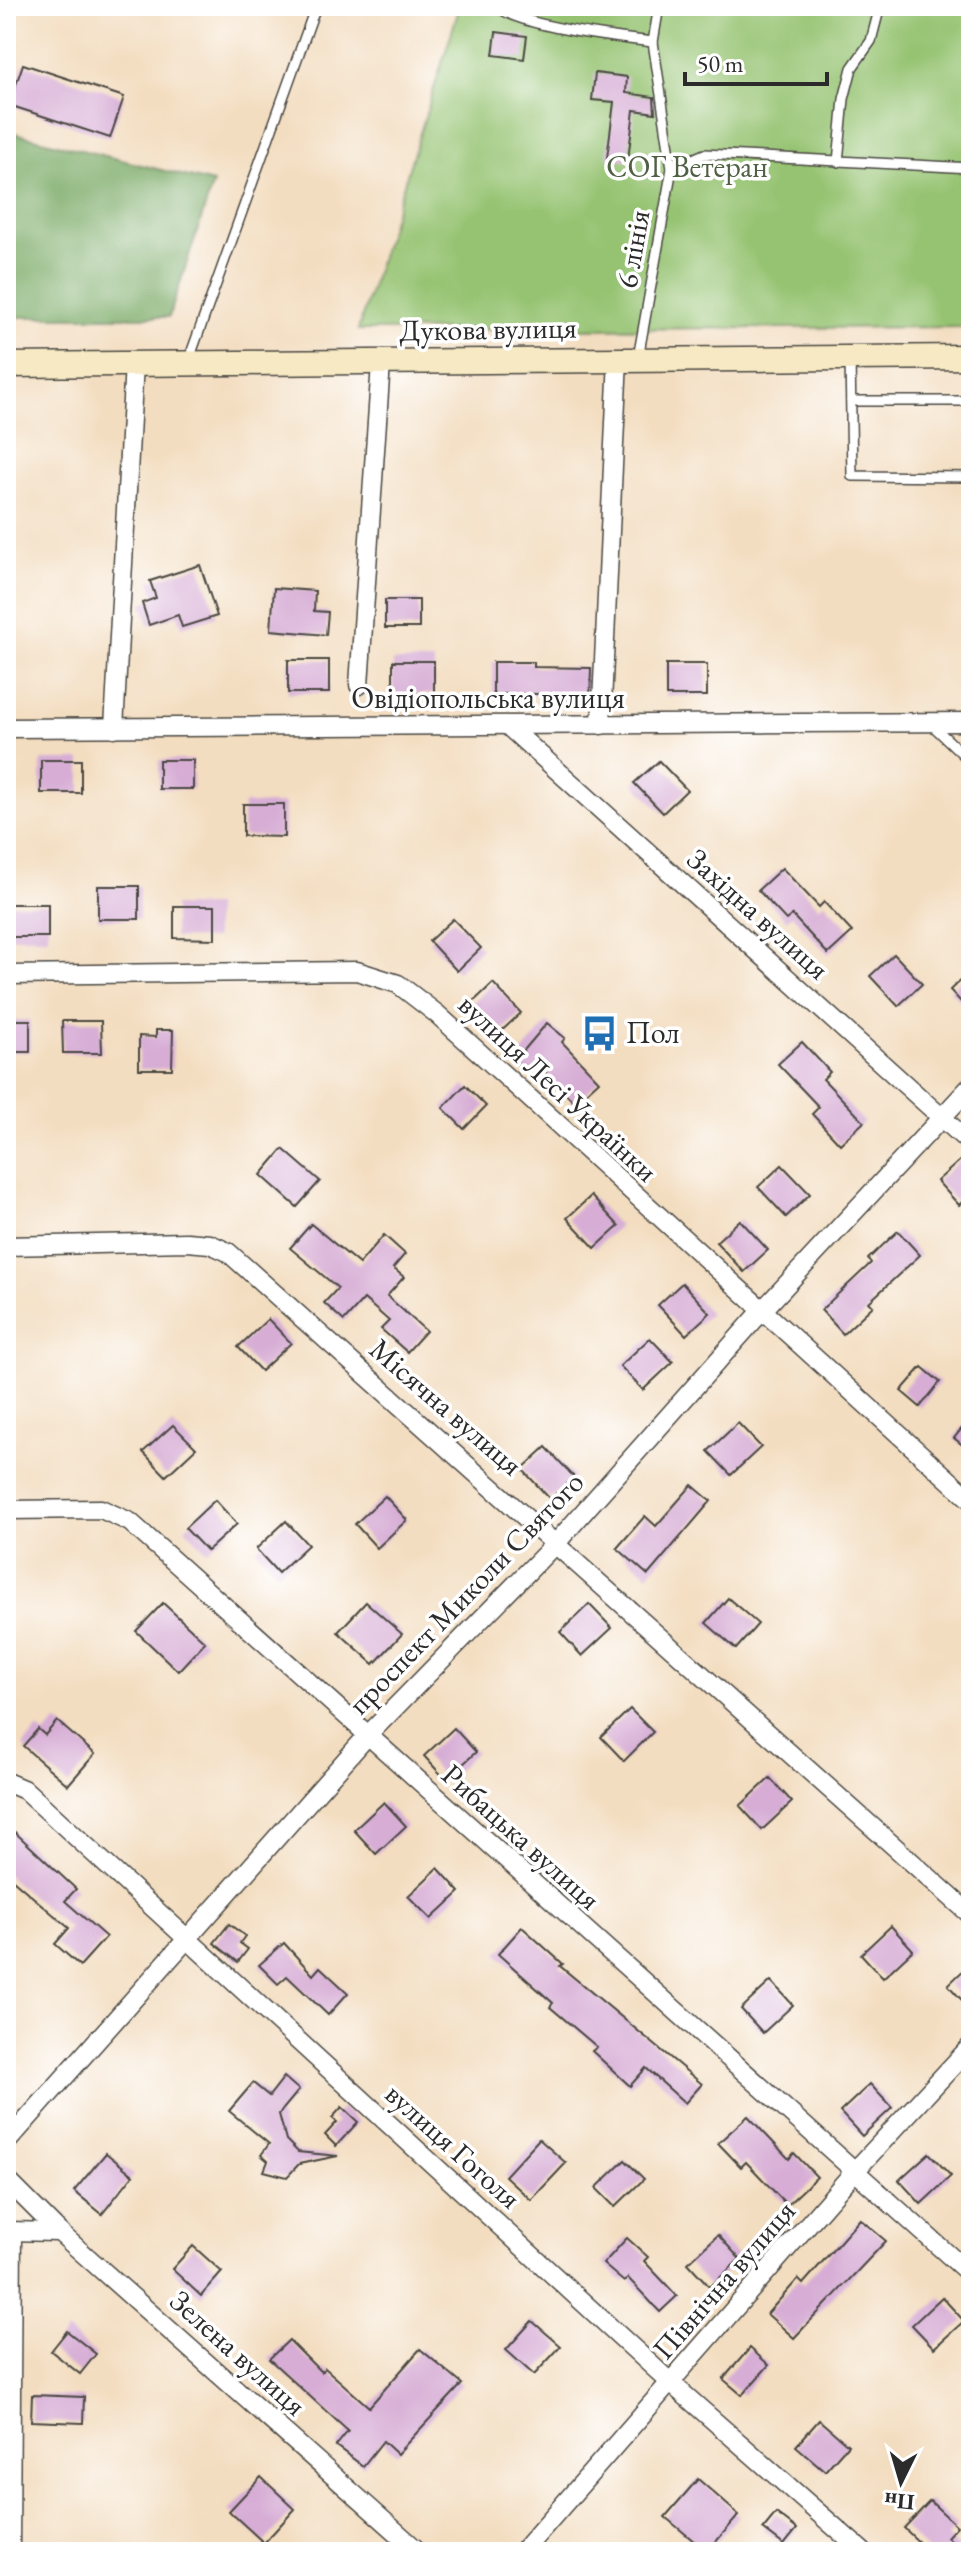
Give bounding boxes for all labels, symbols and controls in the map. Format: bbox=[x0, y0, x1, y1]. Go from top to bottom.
scale bar bbox=[685, 36, 827, 86]
text: 50 m bbox=[697, 48, 744, 79]
park label: СОГ Ветеран bbox=[606, 147, 768, 186]
street label: 6 лінія bbox=[606, 207, 659, 291]
street label: Дукова вулиця bbox=[399, 307, 577, 350]
street label: Овідіопольська вулиця bbox=[351, 678, 625, 717]
street label: Західна вулиця bbox=[679, 839, 838, 988]
street label: вулиця Лесі Українки bbox=[450, 985, 666, 1190]
place label: Пол bbox=[626, 1013, 679, 1052]
bus stop icon: Пол bbox=[581, 1014, 619, 1052]
street label: Місячна вулиця bbox=[362, 1329, 531, 1484]
street label: проспект Миколи Святого bbox=[339, 1463, 592, 1723]
street label: Рибацька вулиця bbox=[434, 1755, 609, 1918]
street label: вулиця Гоголя bbox=[377, 2074, 530, 2217]
street label: Північна вулиця bbox=[644, 2192, 804, 2367]
street label: Зелена вулиця bbox=[162, 2281, 315, 2424]
north arrow bbox=[861, 2442, 941, 2522]
text: Пн bbox=[883, 2486, 916, 2517]

